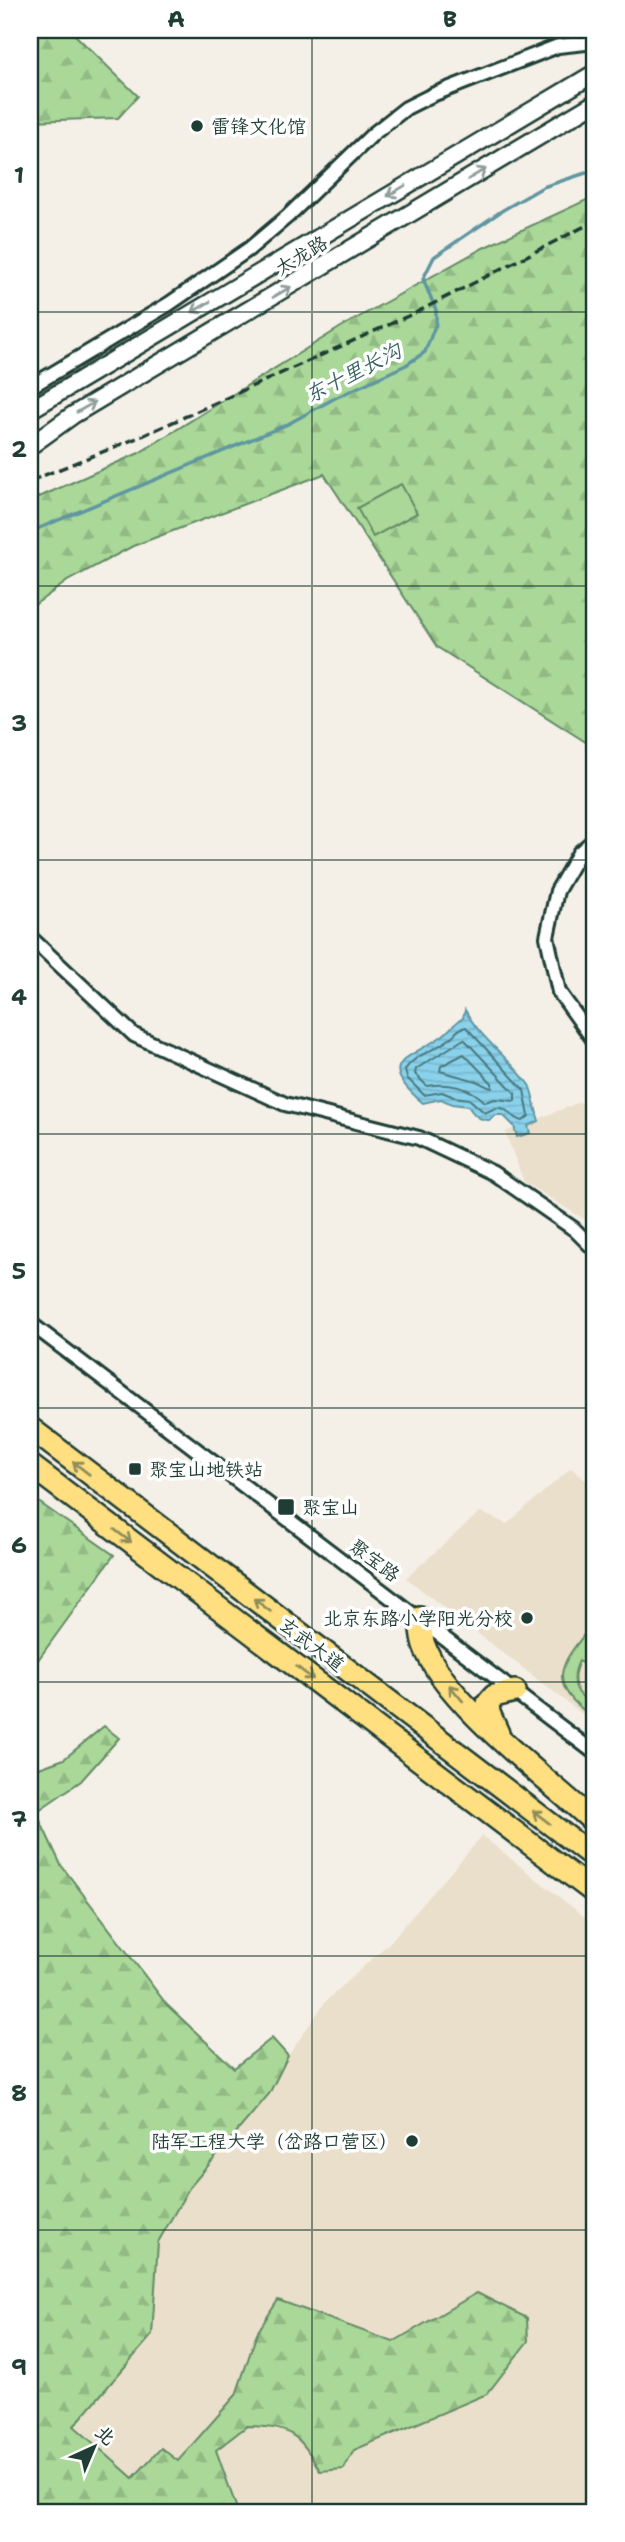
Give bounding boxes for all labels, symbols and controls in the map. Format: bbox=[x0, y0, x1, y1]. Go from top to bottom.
text: A bbox=[167, 4, 185, 34]
text: B bbox=[443, 4, 457, 34]
place label: 雷锋文化馆 bbox=[211, 114, 306, 139]
marker: 雷锋文化馆 bbox=[189, 118, 205, 134]
text: 1 bbox=[14, 160, 24, 190]
one-way arrow bbox=[466, 167, 486, 181]
one-way arrow bbox=[387, 184, 407, 198]
street label: 太龙路 bbox=[270, 230, 332, 281]
one-way arrow bbox=[272, 284, 292, 298]
one-way arrow bbox=[191, 301, 211, 315]
water label: 东十里长沟 bbox=[300, 336, 408, 409]
one-way arrow bbox=[76, 400, 96, 414]
text: 2 bbox=[11, 434, 27, 464]
text: 3 bbox=[11, 708, 27, 738]
text: 4 bbox=[11, 982, 27, 1012]
text: 5 bbox=[12, 1256, 26, 1286]
place label: 聚宝山地铁站 bbox=[149, 1457, 263, 1482]
one-way arrow bbox=[72, 1460, 90, 1475]
marker: 聚宝山地铁站 bbox=[127, 1461, 143, 1477]
place label: 聚宝山 bbox=[302, 1495, 359, 1520]
marker: 聚宝山 bbox=[276, 1497, 296, 1517]
one-way arrow bbox=[114, 1528, 132, 1543]
text: 6 bbox=[11, 1530, 27, 1560]
street label: 聚宝路 bbox=[344, 1533, 405, 1588]
one-way arrow bbox=[253, 1598, 271, 1613]
place label: 北京东路小学阳光分校 bbox=[323, 1606, 513, 1631]
marker: 北京东路小学阳光分校 bbox=[519, 1610, 535, 1626]
street label: 玄武大道 bbox=[274, 1612, 350, 1677]
one-way arrow bbox=[295, 1665, 314, 1680]
one-way arrow bbox=[448, 1685, 464, 1703]
text: 7 bbox=[11, 1804, 27, 1834]
one-way arrow bbox=[532, 1809, 551, 1824]
text: 8 bbox=[11, 2078, 27, 2108]
place label: 陆军工程大学（岔路口营区） bbox=[151, 2129, 398, 2154]
marker: 陆军工程大学（岔路口营区） bbox=[404, 2133, 420, 2149]
text: 9 bbox=[11, 2352, 27, 2382]
north arrow bbox=[60, 2412, 130, 2482]
text: 北 bbox=[90, 2420, 121, 2451]

